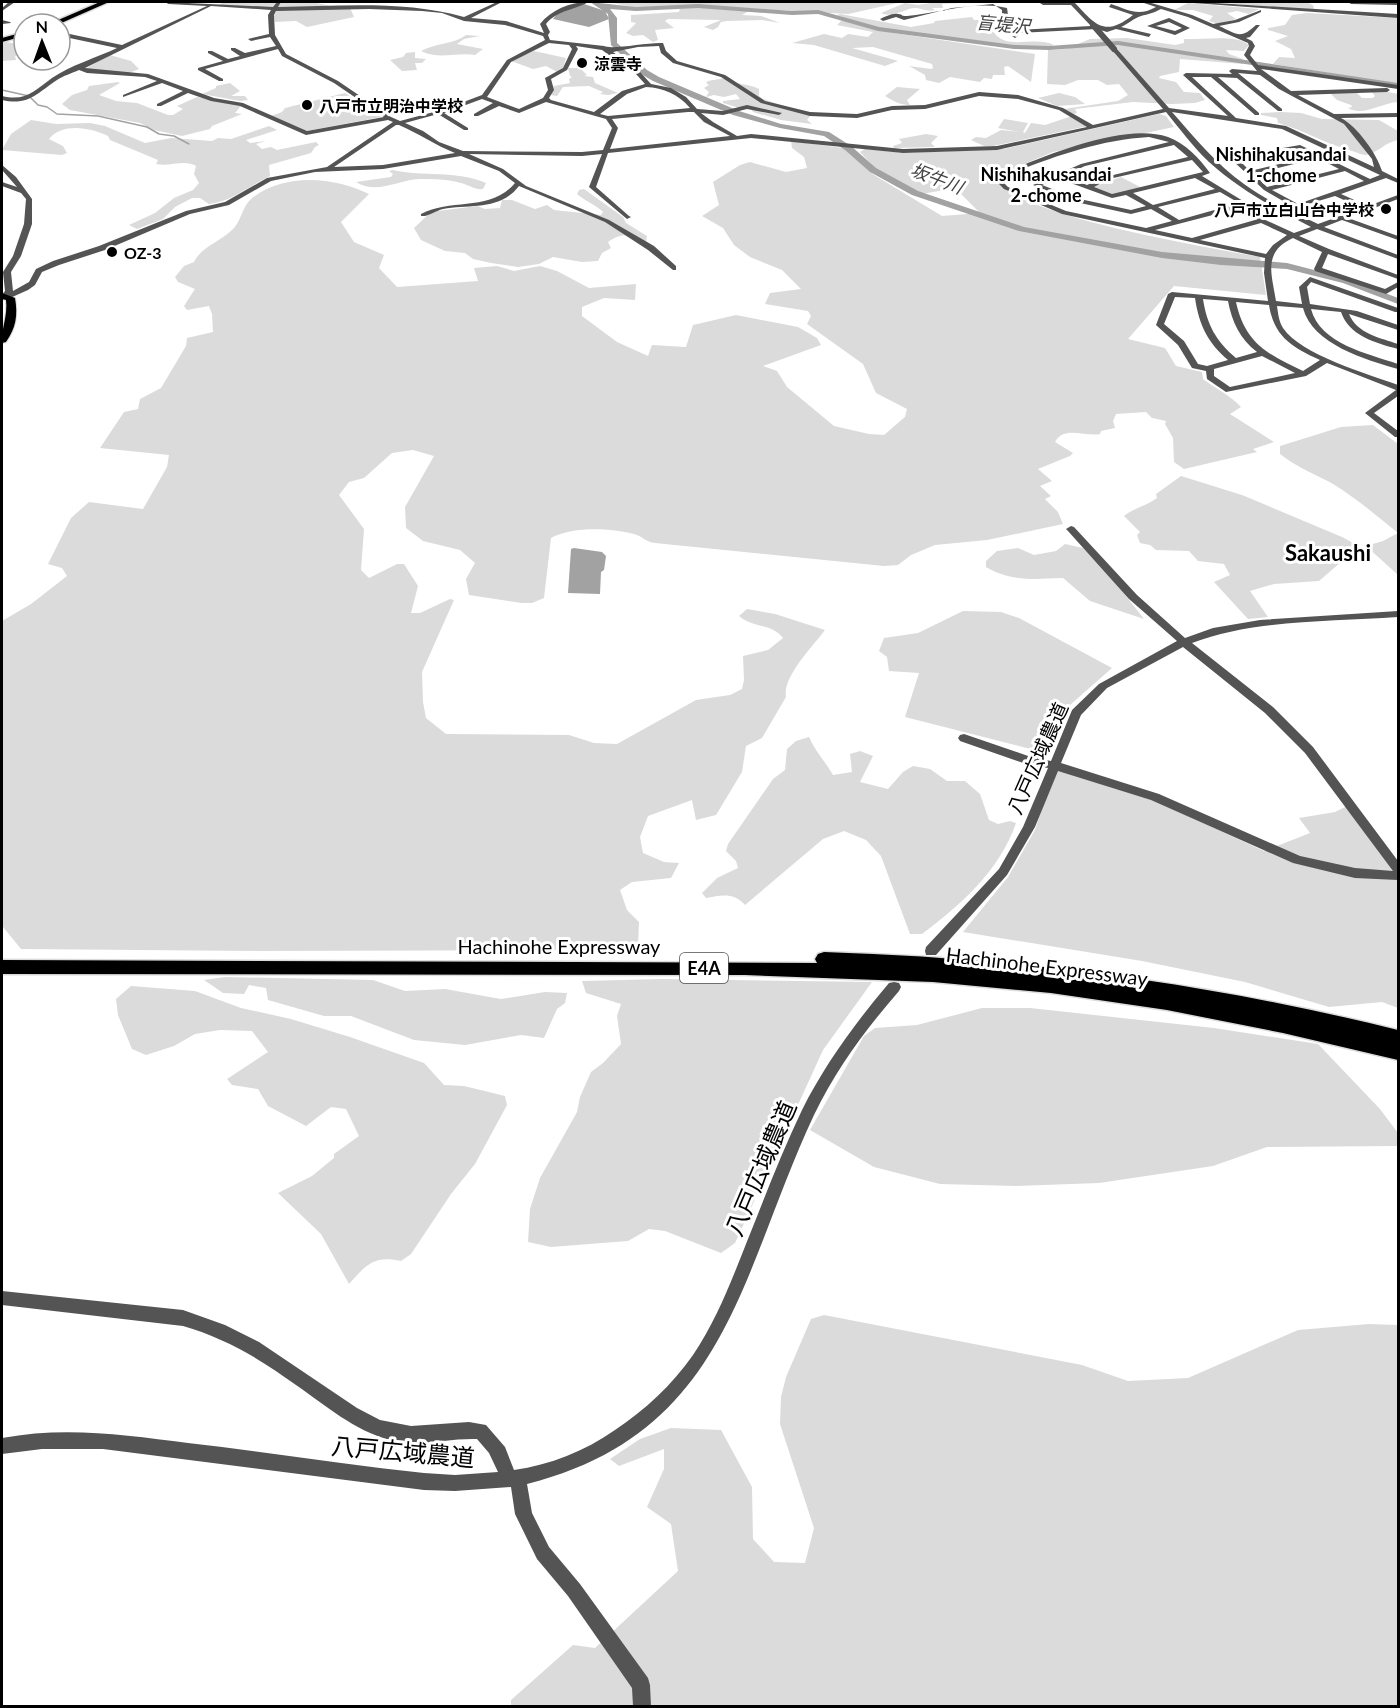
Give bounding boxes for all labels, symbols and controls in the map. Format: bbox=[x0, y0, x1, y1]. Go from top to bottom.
water label: 盲堤沢 bbox=[975, 11, 1033, 37]
north arrow bbox=[12, 12, 72, 72]
text: N bbox=[35, 17, 48, 36]
place label: 涼雲寺 bbox=[594, 54, 642, 73]
marker: 涼雲寺 bbox=[575, 56, 589, 70]
place label: 八戸市立明治中学校 bbox=[319, 96, 463, 115]
marker: 八戸市立明治中学校 bbox=[300, 98, 314, 112]
district label: Nishihakusandai 1-chome bbox=[1215, 143, 1347, 186]
water label: 坂牛川 bbox=[908, 158, 968, 199]
district label: Nishihakusandai 2-chome bbox=[980, 163, 1112, 206]
place label: 八戸市立白山台中学校 bbox=[1214, 200, 1374, 219]
marker: 八戸市立白山台中学校 bbox=[1379, 202, 1393, 216]
place label: OZ-3 bbox=[124, 243, 162, 262]
marker: OZ-3 bbox=[105, 245, 119, 259]
district label: Sakaushi bbox=[1285, 539, 1371, 566]
street label: 八戸広域農道 bbox=[1002, 698, 1072, 818]
street label: Hachinohe Expressway bbox=[458, 934, 661, 958]
street label: Hachinohe Expressway bbox=[945, 942, 1150, 990]
road number: E4A bbox=[680, 953, 728, 983]
street label: 八戸広域農道 bbox=[719, 1096, 801, 1240]
street label: 八戸広域農道 bbox=[330, 1430, 476, 1472]

